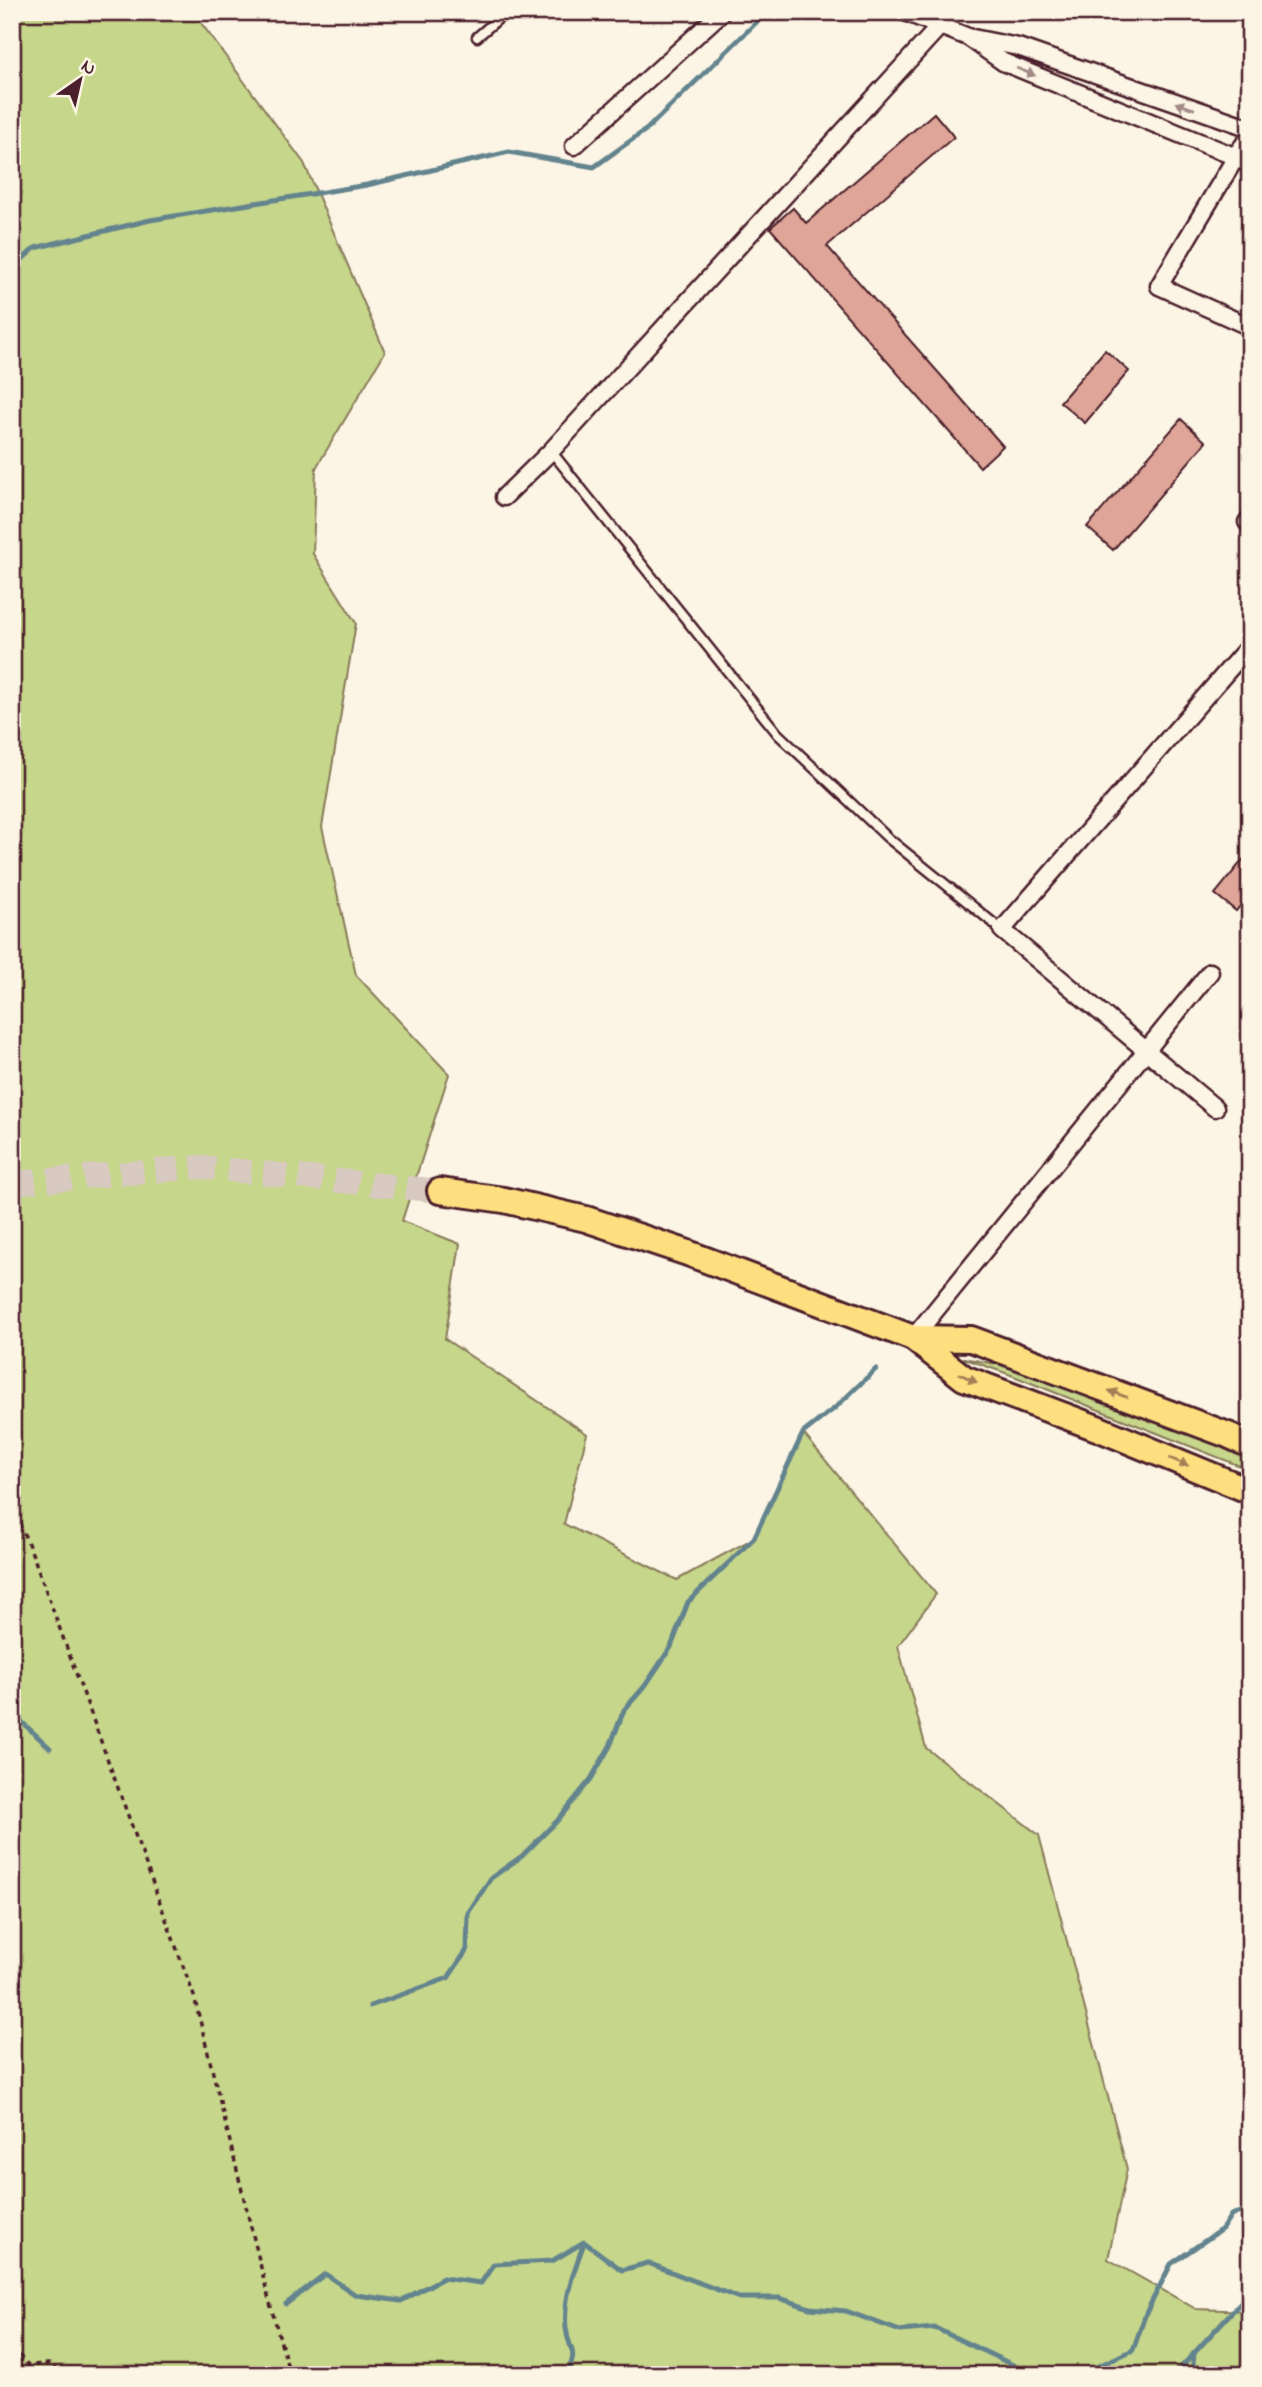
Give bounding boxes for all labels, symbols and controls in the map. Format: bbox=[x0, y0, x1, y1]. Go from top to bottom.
north arrow bbox=[46, 46, 116, 116]
text: N bbox=[75, 53, 101, 83]
one-way arrow bbox=[1015, 66, 1036, 77]
one-way arrow bbox=[1175, 100, 1196, 111]
one-way arrow bbox=[958, 1372, 978, 1384]
one-way arrow bbox=[1107, 1388, 1128, 1399]
one-way arrow bbox=[1169, 1457, 1190, 1468]

